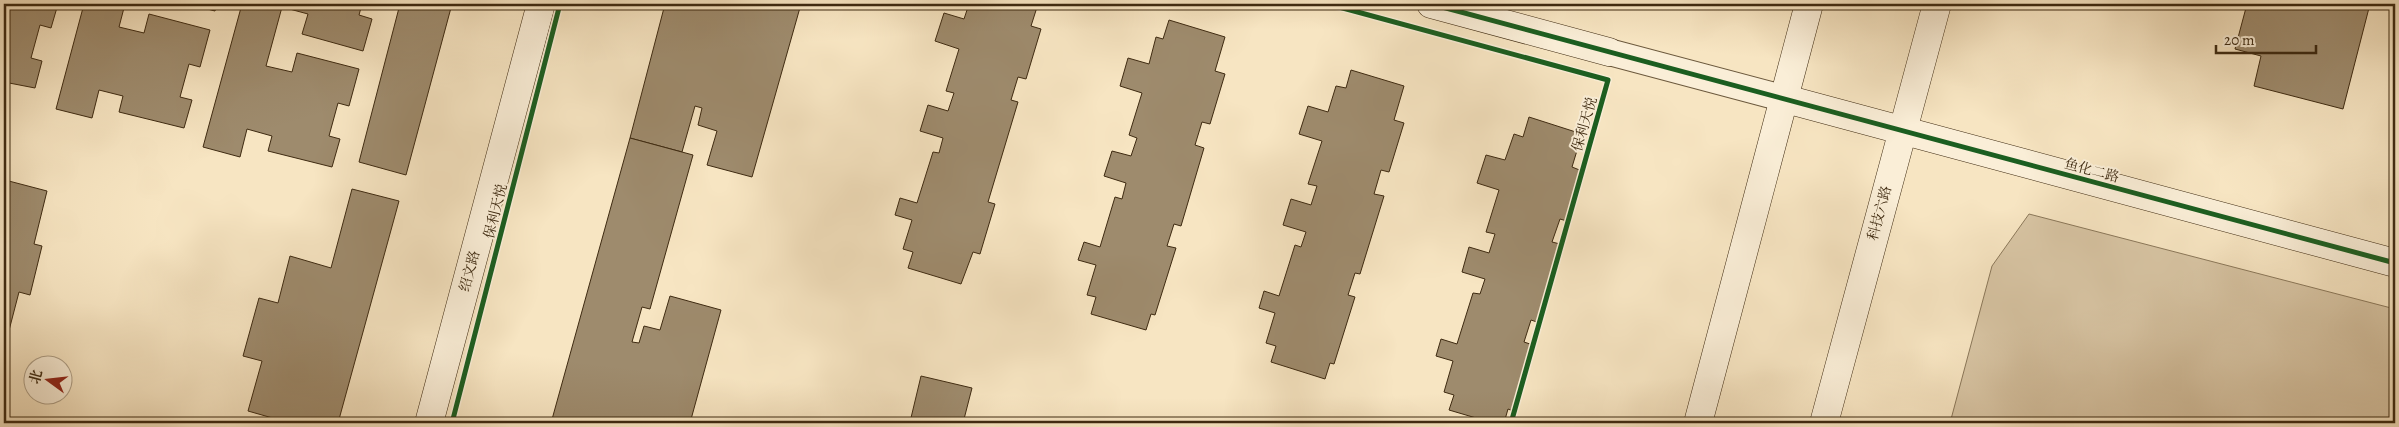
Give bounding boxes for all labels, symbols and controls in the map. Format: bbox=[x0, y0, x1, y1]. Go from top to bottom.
scale bar bbox=[2216, 22, 2316, 54]
text: 20 m bbox=[2224, 30, 2255, 50]
street label: 保利天悦 bbox=[1568, 95, 1601, 154]
street label: 鱼化二路 bbox=[2062, 154, 2121, 187]
street label: 保利天悦 bbox=[479, 182, 511, 241]
street label: 科技六路 bbox=[1863, 184, 1896, 243]
street label: 绍文路 bbox=[455, 248, 484, 294]
north arrow bbox=[22, 354, 72, 404]
text: 北 bbox=[25, 368, 47, 386]

